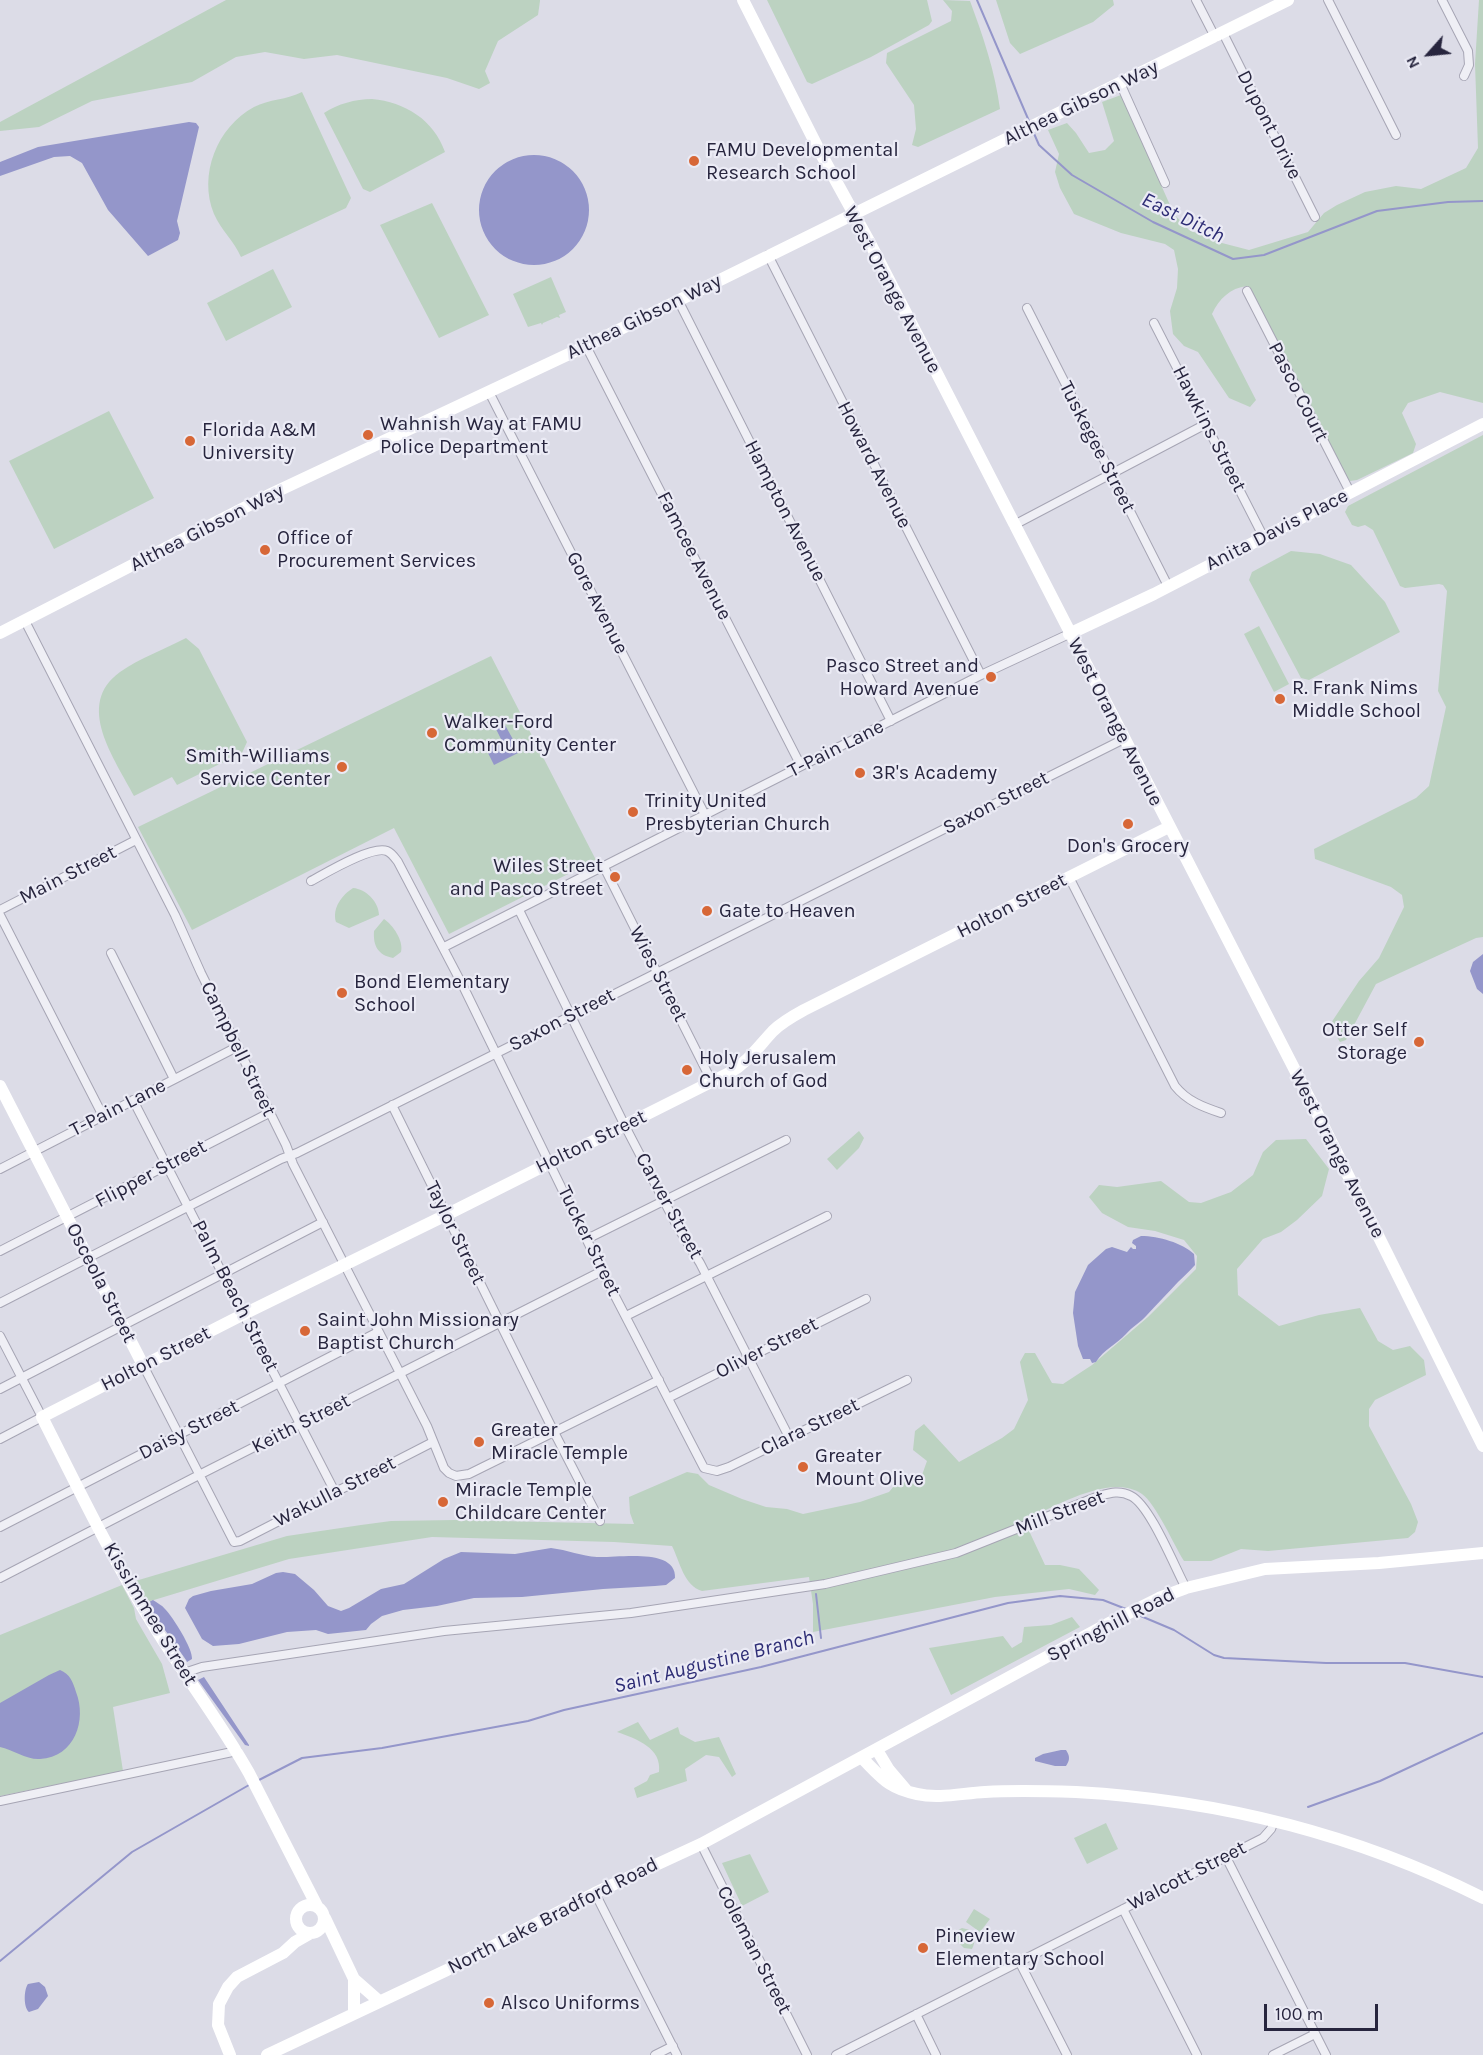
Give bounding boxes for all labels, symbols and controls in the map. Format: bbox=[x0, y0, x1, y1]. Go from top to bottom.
north arrow bbox=[1399, 24, 1459, 84]
text: N bbox=[1401, 53, 1424, 72]
street label: Althea Gibson Way bbox=[1000, 55, 1162, 151]
street label: Dupont Drive bbox=[1231, 67, 1307, 183]
place label: FAMU Developmental Research School bbox=[706, 138, 899, 185]
marker: FAMU Developmental Research School bbox=[687, 154, 701, 168]
water label: East Ditch bbox=[1137, 187, 1229, 249]
street label: West Orange Avenue bbox=[838, 202, 946, 378]
street label: Althea Gibson Way bbox=[563, 269, 725, 365]
street label: Pasco Court bbox=[1263, 338, 1333, 446]
street label: Hawkins Street bbox=[1167, 362, 1251, 496]
street label: Tuskegee Street bbox=[1054, 377, 1140, 517]
street label: Howard Avenue bbox=[832, 397, 916, 533]
place label: Wahnish Way at FAMU Police Department bbox=[380, 412, 582, 459]
place label: Florida A&M University bbox=[202, 418, 317, 465]
marker: Wahnish Way at FAMU Police Department bbox=[361, 428, 375, 442]
marker: Florida A&M University bbox=[183, 434, 197, 448]
street label: Hampton Avenue bbox=[739, 436, 831, 586]
street label: Althea Gibson Way bbox=[126, 479, 288, 577]
street label: Anita Davis Place bbox=[1202, 484, 1352, 576]
street label: Famcee Avenue bbox=[651, 488, 737, 624]
place label: Office of Procurement Services bbox=[277, 526, 476, 573]
marker: Office of Procurement Services bbox=[258, 543, 272, 557]
street label: Gore Avenue bbox=[561, 548, 633, 658]
street label: West Orange Avenue bbox=[1062, 634, 1168, 810]
place label: Pasco Street and Howard Avenue bbox=[826, 654, 979, 701]
marker: Pasco Street and Howard Avenue bbox=[984, 670, 998, 684]
place label: R. Frank Nims Middle School bbox=[1292, 676, 1421, 723]
marker: R. Frank Nims Middle School bbox=[1273, 692, 1287, 706]
place label: Walker-Ford Community Center bbox=[444, 710, 616, 757]
street label: T-Pain Lane bbox=[784, 715, 888, 783]
marker: Walker-Ford Community Center bbox=[425, 726, 439, 740]
place label: Smith-Williams Service Center bbox=[185, 744, 330, 791]
marker: Smith-Williams Service Center bbox=[335, 760, 349, 774]
place label: 3R's Academy bbox=[872, 761, 997, 785]
marker: 3R's Academy bbox=[853, 766, 867, 780]
street label: Saxon Street bbox=[939, 766, 1053, 840]
place label: Trinity United Presbyterian Church bbox=[645, 789, 830, 836]
marker: Trinity United Presbyterian Church bbox=[626, 805, 640, 819]
marker: Don's Grocery bbox=[1121, 817, 1135, 831]
place label: Don's Grocery bbox=[1067, 834, 1189, 858]
street label: Main Street bbox=[15, 840, 121, 910]
place label: Wiles Street and Pasco Street bbox=[450, 854, 603, 901]
street label: Holton Street bbox=[953, 868, 1071, 944]
marker: Wiles Street and Pasco Street bbox=[608, 870, 622, 884]
place label: Gate to Heaven bbox=[719, 899, 856, 923]
marker: Gate to Heaven bbox=[700, 904, 714, 918]
street label: Wies Street bbox=[624, 922, 692, 1026]
place label: Bond Elementary School bbox=[354, 970, 509, 1017]
street label: Campbell Street bbox=[195, 978, 281, 1120]
street label: Saxon Street bbox=[505, 983, 619, 1057]
marker: Bond Elementary School bbox=[335, 986, 349, 1000]
place label: Otter Self Storage bbox=[1322, 1018, 1407, 1065]
marker: Otter Self Storage bbox=[1412, 1035, 1426, 1049]
place label: Holy Jerusalem Church of God bbox=[699, 1046, 837, 1093]
marker: Holy Jerusalem Church of God bbox=[680, 1063, 694, 1077]
street label: West Orange Avenue bbox=[1284, 1066, 1390, 1242]
street label: T-Pain Lane bbox=[66, 1074, 170, 1142]
street label: Holton Street bbox=[532, 1105, 650, 1179]
street label: Flipper Street bbox=[91, 1135, 211, 1213]
street label: Carver Street bbox=[630, 1149, 708, 1263]
street label: Taylor Street bbox=[420, 1177, 490, 1289]
street label: Tucker Street bbox=[552, 1182, 626, 1300]
street label: Palm Beach Street bbox=[186, 1216, 284, 1376]
street label: Osceola Street bbox=[61, 1219, 141, 1347]
place label: Saint John Missionary Baptist Church bbox=[317, 1308, 519, 1355]
street label: Oliver Street bbox=[712, 1312, 822, 1384]
street label: Holton Street bbox=[97, 1321, 215, 1397]
marker: Saint John Missionary Baptist Church bbox=[298, 1324, 312, 1338]
street label: Keith Street bbox=[248, 1389, 354, 1459]
street label: Clara Street bbox=[757, 1393, 863, 1461]
street label: Daisy Street bbox=[135, 1395, 243, 1465]
place label: Greater Miracle Temple bbox=[491, 1418, 628, 1465]
marker: Greater Miracle Temple bbox=[472, 1435, 486, 1449]
place label: Greater Mount Olive bbox=[815, 1444, 924, 1491]
street label: Wakulla Street bbox=[270, 1451, 400, 1533]
marker: Greater Mount Olive bbox=[796, 1460, 810, 1474]
place label: Miracle Temple Childcare Center bbox=[455, 1478, 606, 1525]
street label: Mill Street bbox=[1012, 1485, 1108, 1541]
marker: Miracle Temple Childcare Center bbox=[436, 1495, 450, 1509]
street label: Kissimmee Street bbox=[98, 1538, 202, 1690]
street label: Springhill Road bbox=[1043, 1582, 1179, 1668]
water label: Saint Augustine Branch bbox=[611, 1625, 817, 1699]
street label: Walcott Street bbox=[1124, 1836, 1250, 1916]
street label: North Lake Bradford Road bbox=[444, 1852, 662, 1980]
street label: Coleman Street bbox=[711, 1882, 797, 2018]
place label: Pineview Elementary School bbox=[935, 1924, 1105, 1971]
marker: Pineview Elementary School bbox=[916, 1941, 930, 1955]
place label: Alsco Uniforms bbox=[501, 1991, 640, 2015]
scale bar bbox=[1267, 1992, 1381, 2030]
marker: Alsco Uniforms bbox=[482, 1996, 496, 2010]
text: 100 m bbox=[1275, 2003, 1323, 2025]

